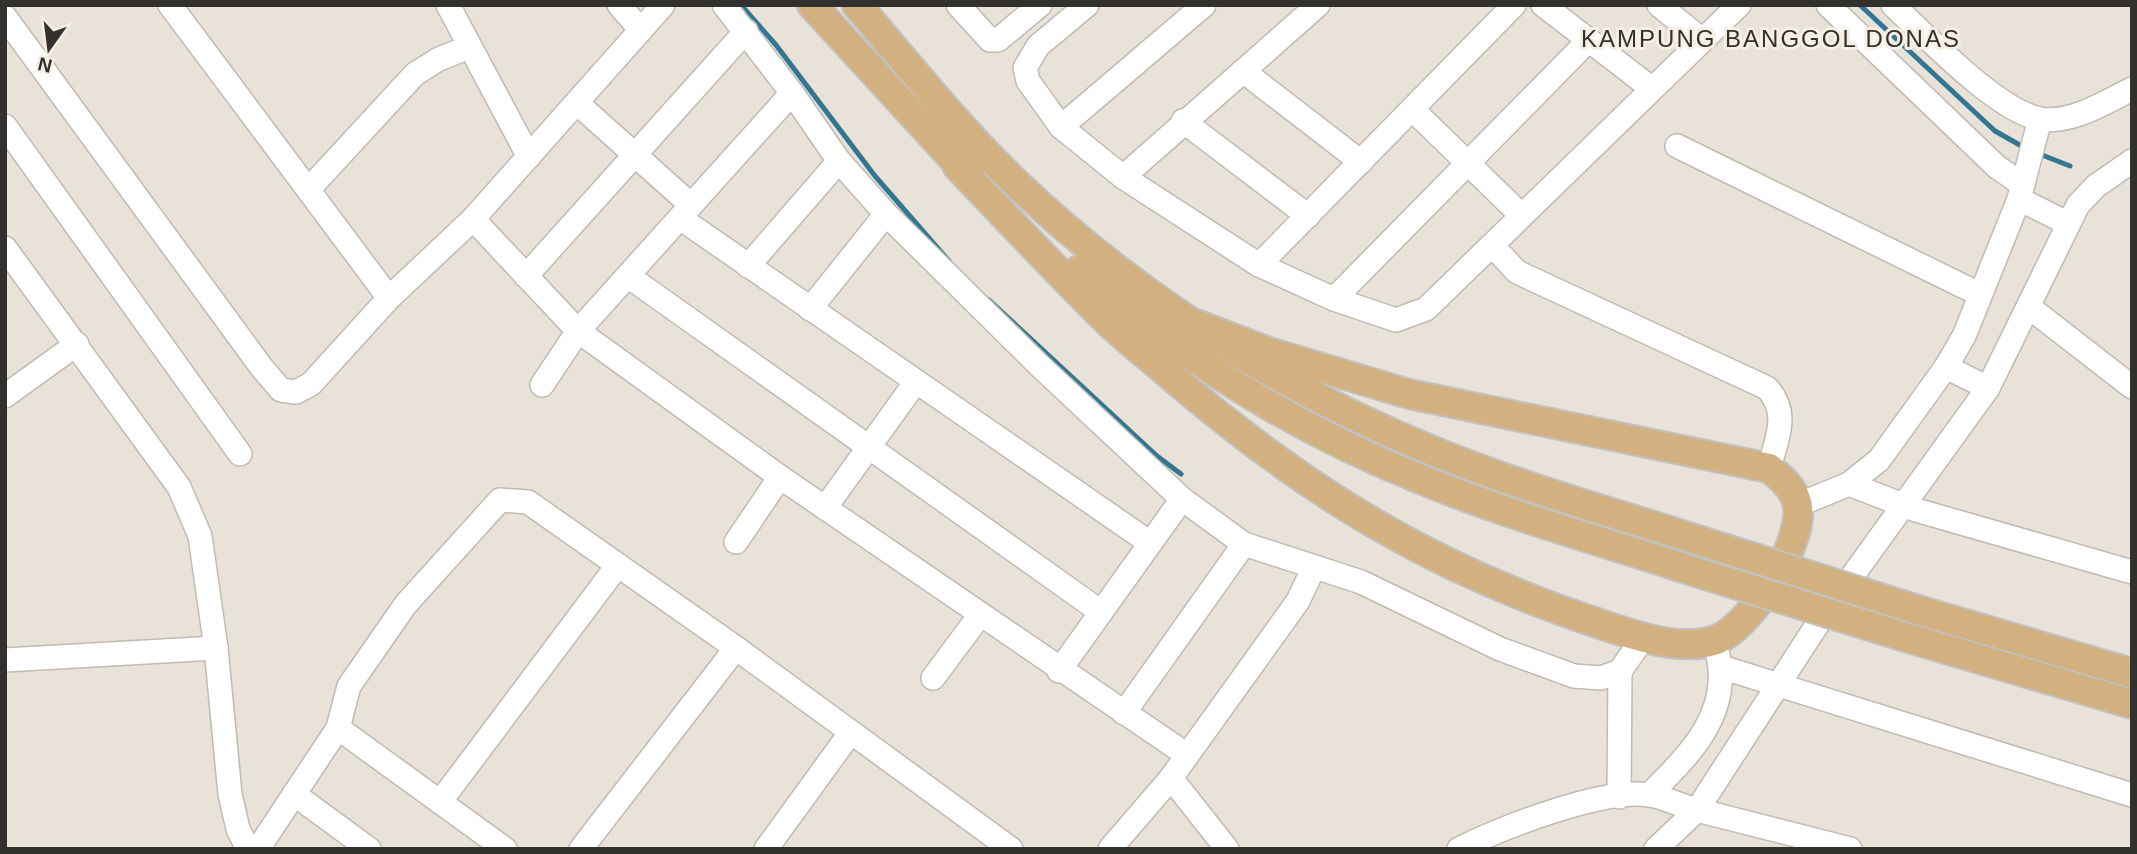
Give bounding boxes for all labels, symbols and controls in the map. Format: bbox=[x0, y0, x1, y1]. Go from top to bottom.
north arrow bbox=[14, 14, 84, 84]
district label: KAMPUNG BANGGOL DONAS bbox=[1581, 25, 1961, 52]
text: N bbox=[36, 53, 54, 77]

